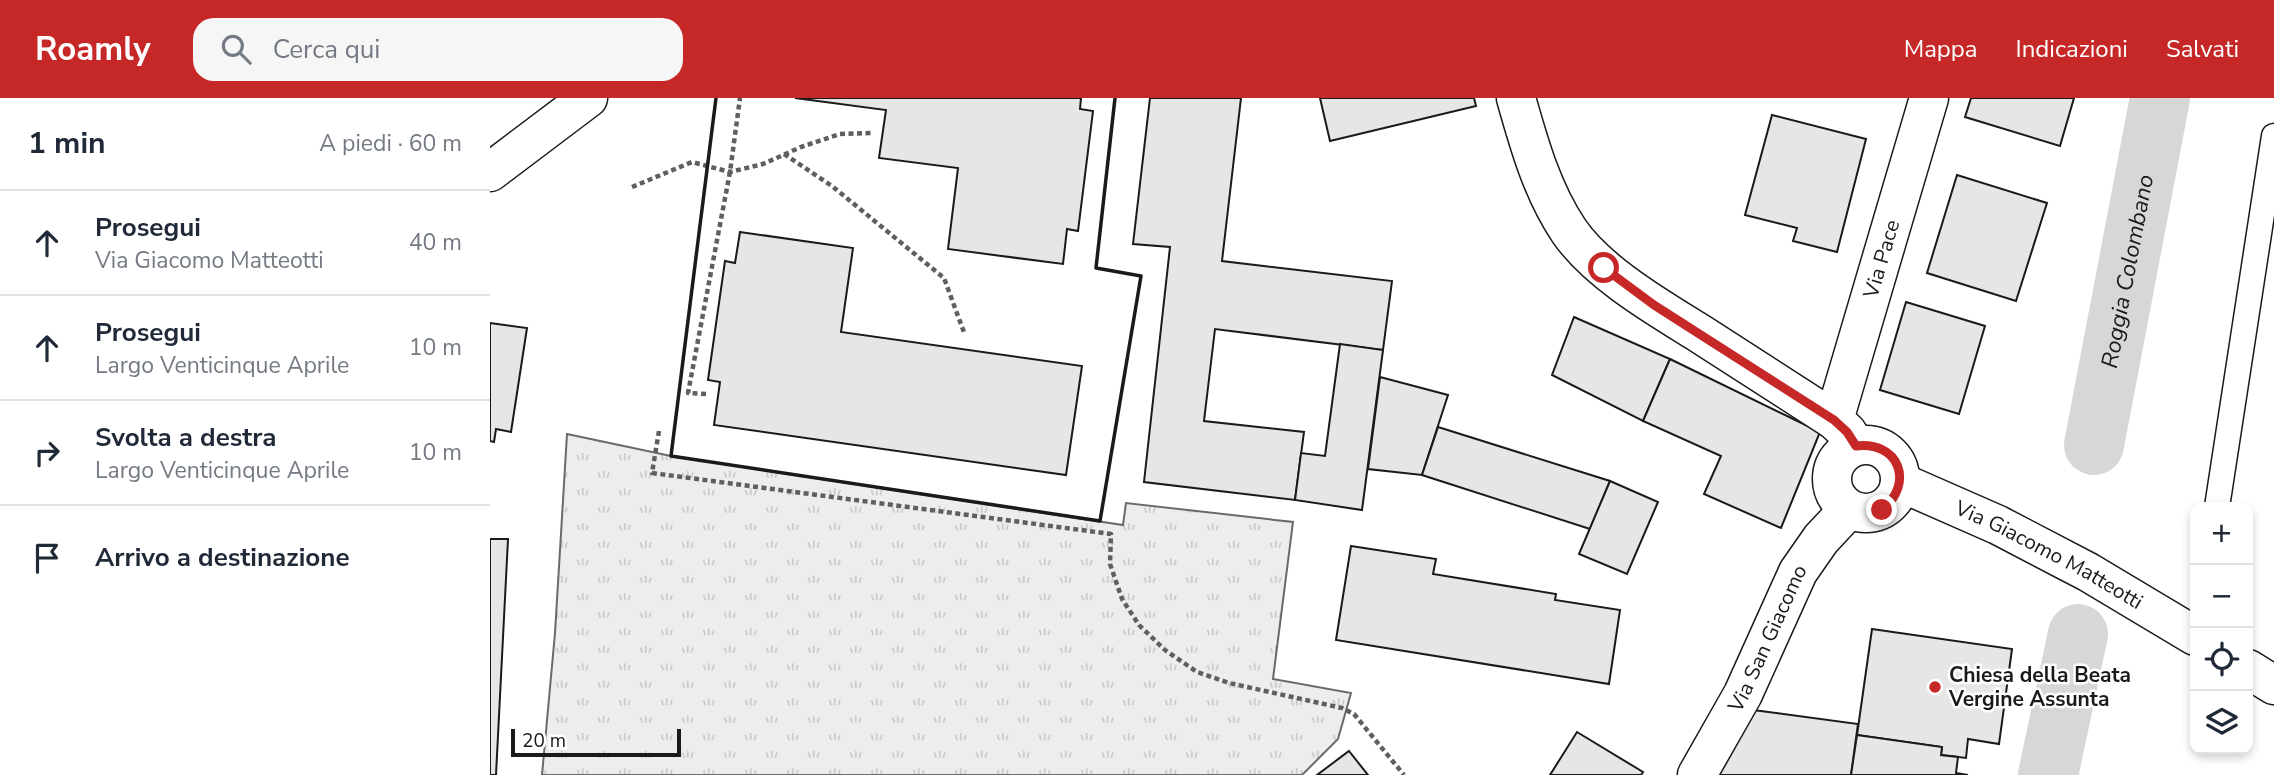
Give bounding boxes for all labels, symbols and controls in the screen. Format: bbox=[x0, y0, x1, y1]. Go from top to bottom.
search box bbox=[193, 18, 683, 81]
text: Roamly bbox=[35, 27, 151, 72]
icon: search bbox=[217, 30, 255, 68]
text: Cerca qui bbox=[273, 32, 380, 67]
text: Mappa bbox=[1904, 33, 1978, 65]
text: Indicazioni bbox=[2016, 33, 2128, 65]
text: Salvati bbox=[2166, 33, 2239, 65]
text: 1 min bbox=[28, 123, 106, 164]
text: A piedi · 60 m bbox=[319, 128, 462, 159]
water label: Roggia Colombano bbox=[2093, 172, 2161, 371]
text: Prosegui bbox=[95, 210, 201, 245]
street label: Via Pace bbox=[1856, 216, 1906, 302]
icon: ahead bbox=[28, 224, 66, 262]
text: 40 m bbox=[409, 227, 462, 258]
text: Via Giacomo Matteotti bbox=[95, 245, 324, 276]
route start bbox=[1588, 252, 1619, 283]
text: Prosegui bbox=[95, 315, 201, 350]
icon: ahead bbox=[28, 329, 66, 367]
text: 10 m bbox=[409, 332, 462, 363]
text: Largo Venticinque Aprile bbox=[95, 350, 349, 381]
text: Svolta a destra bbox=[95, 420, 277, 455]
icon: right bbox=[28, 434, 66, 472]
text: 10 m bbox=[409, 437, 462, 468]
text: Largo Venticinque Aprile bbox=[95, 455, 349, 486]
street label: Via Giacomo Matteotti bbox=[1950, 493, 2148, 616]
route end bbox=[1866, 494, 1897, 525]
map controls bbox=[2190, 502, 2253, 754]
button: + bbox=[2190, 502, 2253, 565]
icon: arrive bbox=[28, 539, 66, 577]
text: Arrivo a destinazione bbox=[95, 540, 350, 575]
street label: Via San Giacomo bbox=[1721, 558, 1813, 718]
button: − bbox=[2190, 565, 2253, 628]
button: locate bbox=[2190, 628, 2253, 691]
place label: Chiesa della Beata Vergine Assunta bbox=[1948, 661, 2131, 713]
marker: Chiesa della Beata Vergine Assunta bbox=[1927, 679, 1943, 695]
button: layers bbox=[2190, 691, 2253, 754]
scale bar bbox=[511, 726, 681, 758]
text: 20 m bbox=[522, 728, 566, 754]

